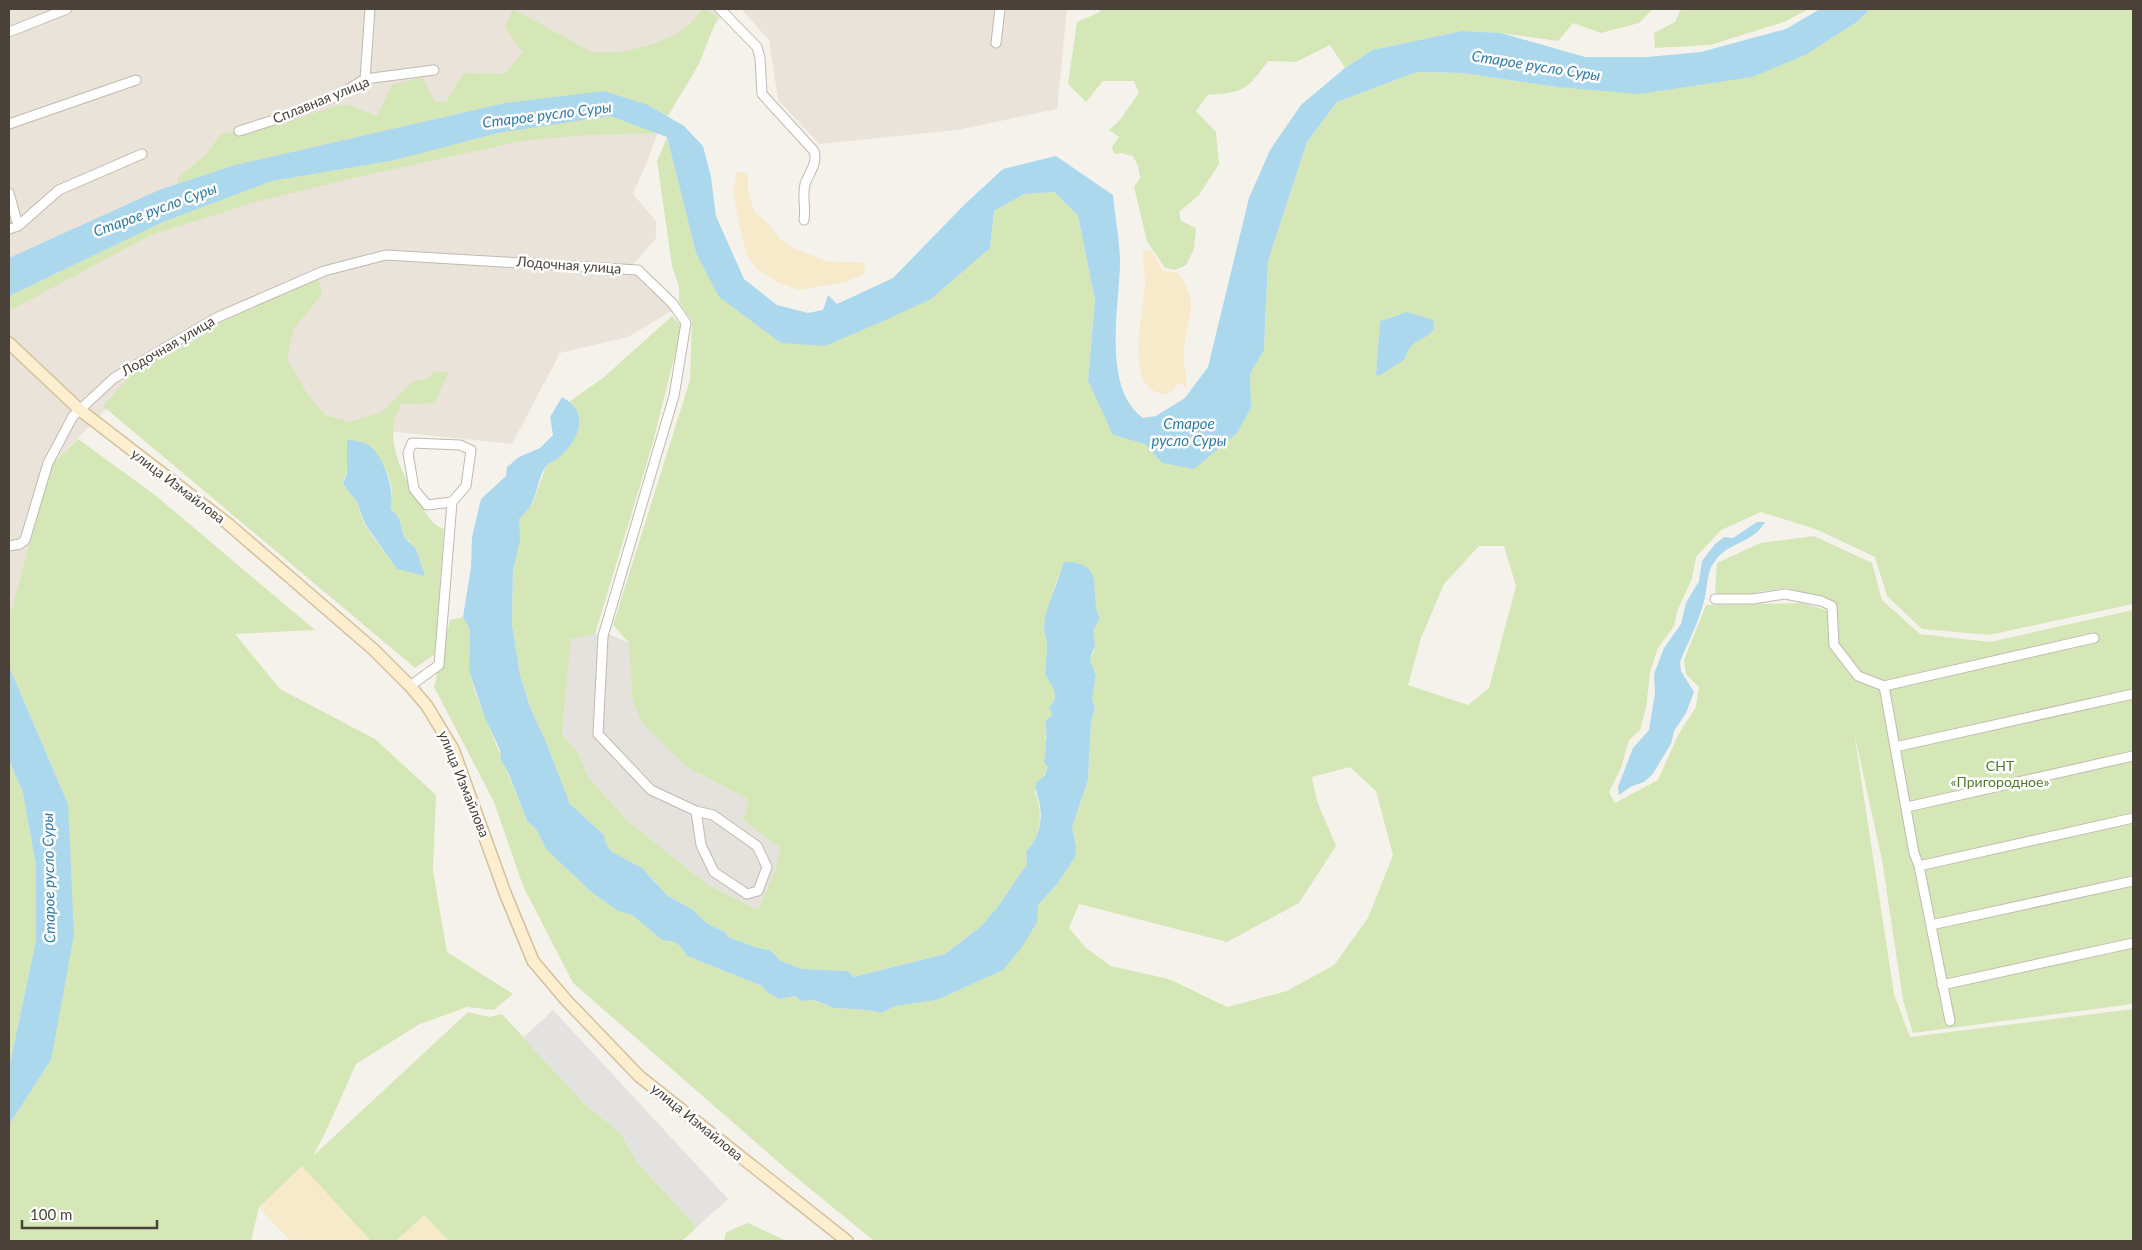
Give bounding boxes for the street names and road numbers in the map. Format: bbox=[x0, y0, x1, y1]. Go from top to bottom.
street label: Сплавная улица bbox=[270, 72, 372, 127]
street label: Лодочная улица bbox=[515, 252, 622, 277]
street label: Лодочная улица bbox=[117, 312, 217, 380]
street label: улица Измайлова bbox=[128, 445, 229, 527]
street label: улица Измайлова bbox=[435, 728, 494, 840]
street label: улица Измайлова bbox=[648, 1079, 747, 1164]

